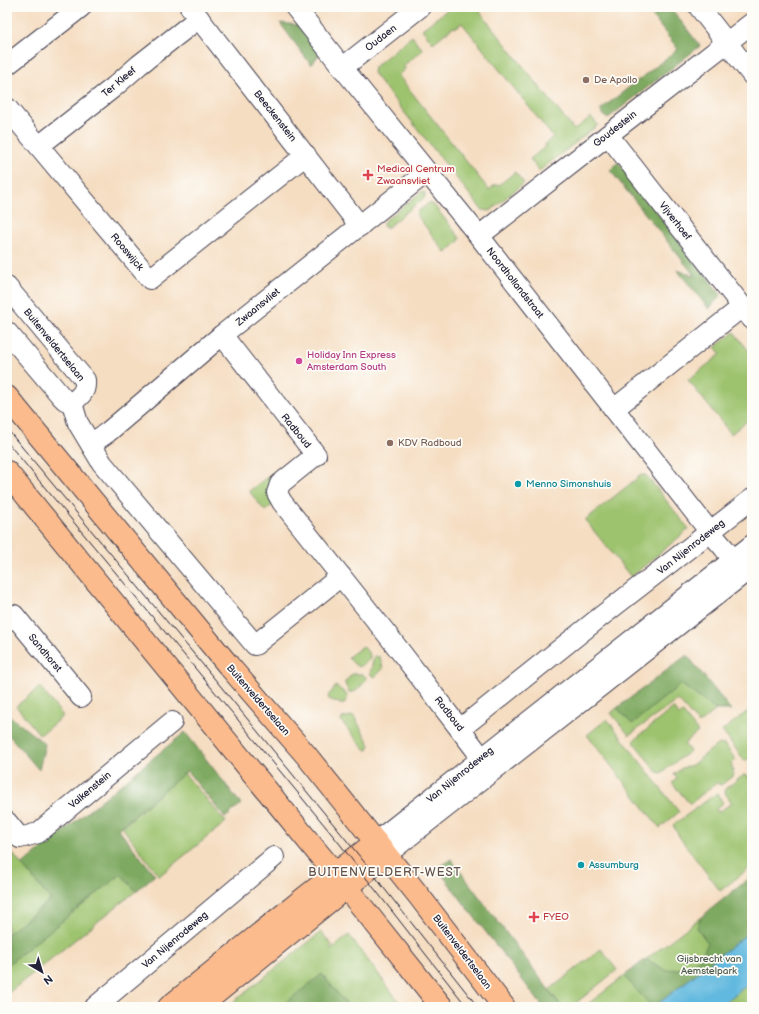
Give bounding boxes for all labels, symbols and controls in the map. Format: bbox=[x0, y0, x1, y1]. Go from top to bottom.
street label: Oudaen bbox=[363, 22, 399, 54]
street label: Ter Kleef bbox=[100, 64, 138, 100]
place label: De Apollo bbox=[594, 74, 638, 86]
marker: De Apollo bbox=[581, 75, 591, 85]
street label: Beeckenstein bbox=[251, 88, 299, 144]
street label: Goudestein bbox=[591, 108, 639, 150]
place label: Medical Centrum Zwaansvliet bbox=[376, 163, 455, 187]
marker: Medical Centrum Zwaansvliet bbox=[362, 169, 374, 181]
street label: Vijverhoef bbox=[656, 199, 694, 243]
street label: Rooswijck bbox=[108, 231, 146, 273]
street label: Noordhollandstraat bbox=[484, 245, 546, 321]
street label: Zwaansvliet bbox=[233, 286, 282, 329]
street label: Buitenveldertselaan bbox=[21, 306, 87, 384]
place label: Holiday Inn Express Amsterdam South bbox=[307, 349, 396, 373]
marker: Holiday Inn Express Amsterdam South bbox=[294, 356, 304, 366]
street label: Radboud bbox=[278, 411, 314, 451]
place label: KDV Radboud bbox=[398, 437, 462, 449]
marker: KDV Radboud bbox=[385, 438, 395, 448]
place label: Menno Simonshuis bbox=[526, 478, 611, 490]
marker: Menno Simonshuis bbox=[513, 479, 523, 489]
street label: Van Nijenrodeweg bbox=[655, 517, 727, 577]
street label: Sandhorst bbox=[26, 632, 64, 674]
street label: Buitenveldertselaan bbox=[224, 662, 292, 738]
street label: Radboud bbox=[432, 694, 467, 734]
street label: Van Nijenrodeweg bbox=[424, 744, 496, 806]
street label: Valkenstein bbox=[67, 769, 114, 811]
place label: Assumburg bbox=[589, 859, 639, 871]
marker: Assumburg bbox=[576, 860, 586, 870]
district label: BUITENVELDERT-WEST bbox=[308, 865, 462, 880]
street label: Van Nijenrodeweg bbox=[140, 909, 211, 971]
marker: FYEO bbox=[528, 911, 540, 923]
place label: FYEO bbox=[543, 911, 569, 923]
street label: Buitenveldertselaan bbox=[430, 912, 494, 992]
north arrow bbox=[22, 952, 62, 992]
park label: Gijsbrecht van Aemstelpark bbox=[677, 953, 742, 977]
text: N bbox=[41, 972, 55, 987]

